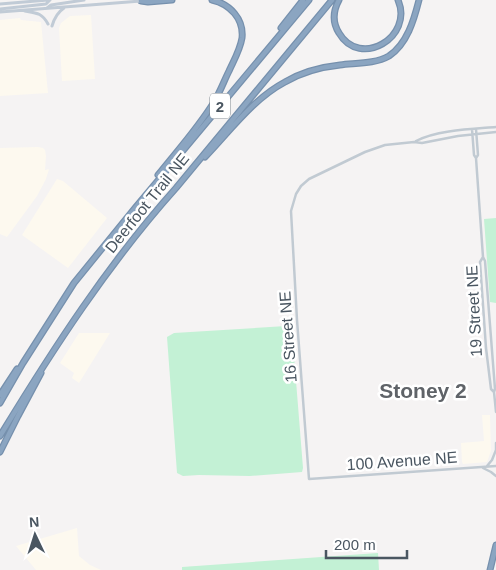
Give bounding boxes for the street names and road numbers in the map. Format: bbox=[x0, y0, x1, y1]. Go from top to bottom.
road number: 2 bbox=[210, 94, 230, 118]
street label: Deerfoot Trail NE bbox=[102, 150, 192, 256]
street label: 19 Street NE bbox=[463, 265, 485, 357]
street label: 16 Street NE bbox=[276, 291, 300, 383]
street label: 100 Avenue NE bbox=[346, 449, 458, 473]

